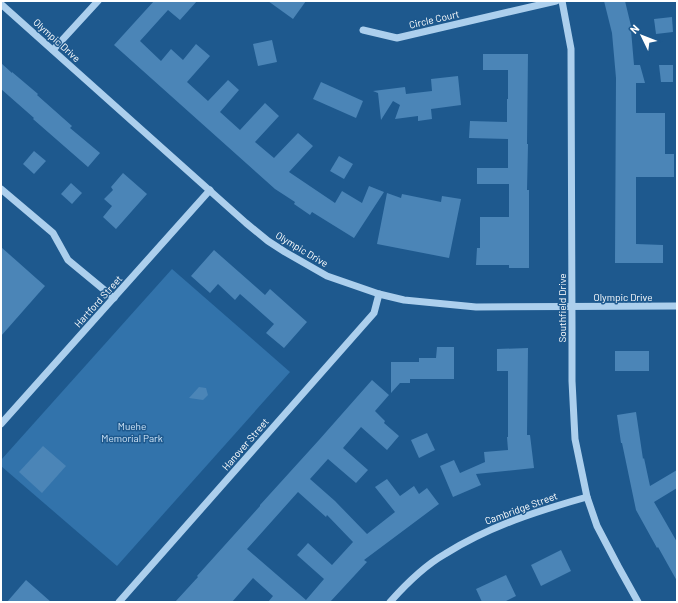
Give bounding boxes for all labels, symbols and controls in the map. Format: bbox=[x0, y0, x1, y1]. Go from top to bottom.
street label: Circle Court bbox=[408, 7, 461, 31]
street label: Olympic Drive bbox=[31, 16, 83, 64]
north arrow bbox=[622, 16, 662, 56]
text: N bbox=[627, 22, 642, 36]
street label: Olympic Drive bbox=[274, 229, 330, 269]
street label: Hartford Street bbox=[71, 272, 125, 330]
street label: Southfield Drive bbox=[556, 273, 568, 343]
street label: Olympic Drive bbox=[594, 291, 652, 303]
street label: Hanover Street bbox=[219, 415, 271, 472]
park label: Muehe Memorial Park bbox=[101, 420, 163, 444]
street label: Cambridge Street bbox=[483, 489, 559, 527]

